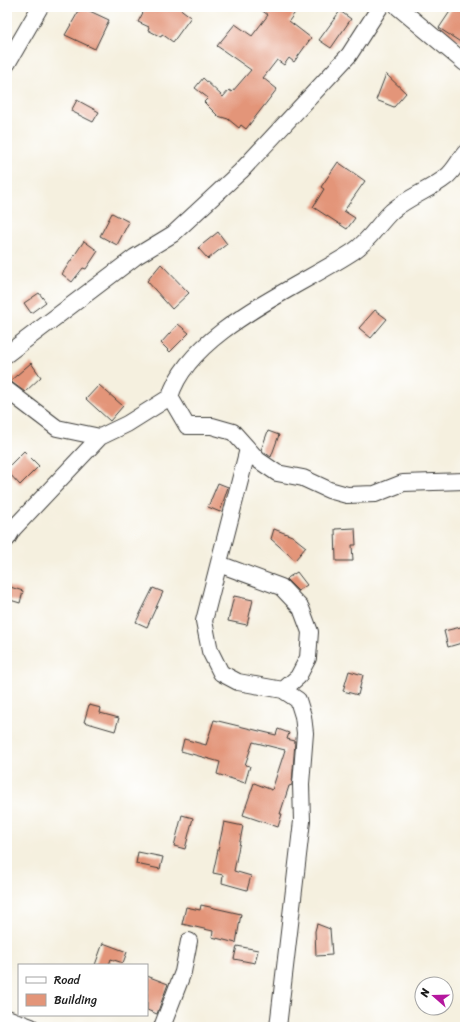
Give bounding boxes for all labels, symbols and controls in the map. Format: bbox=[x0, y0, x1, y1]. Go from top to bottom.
legend bbox=[18, 964, 148, 1016]
text: Road bbox=[54, 969, 81, 991]
north arrow bbox=[414, 976, 454, 1016]
text: N bbox=[414, 986, 435, 1001]
text: Building bbox=[54, 989, 97, 1011]

